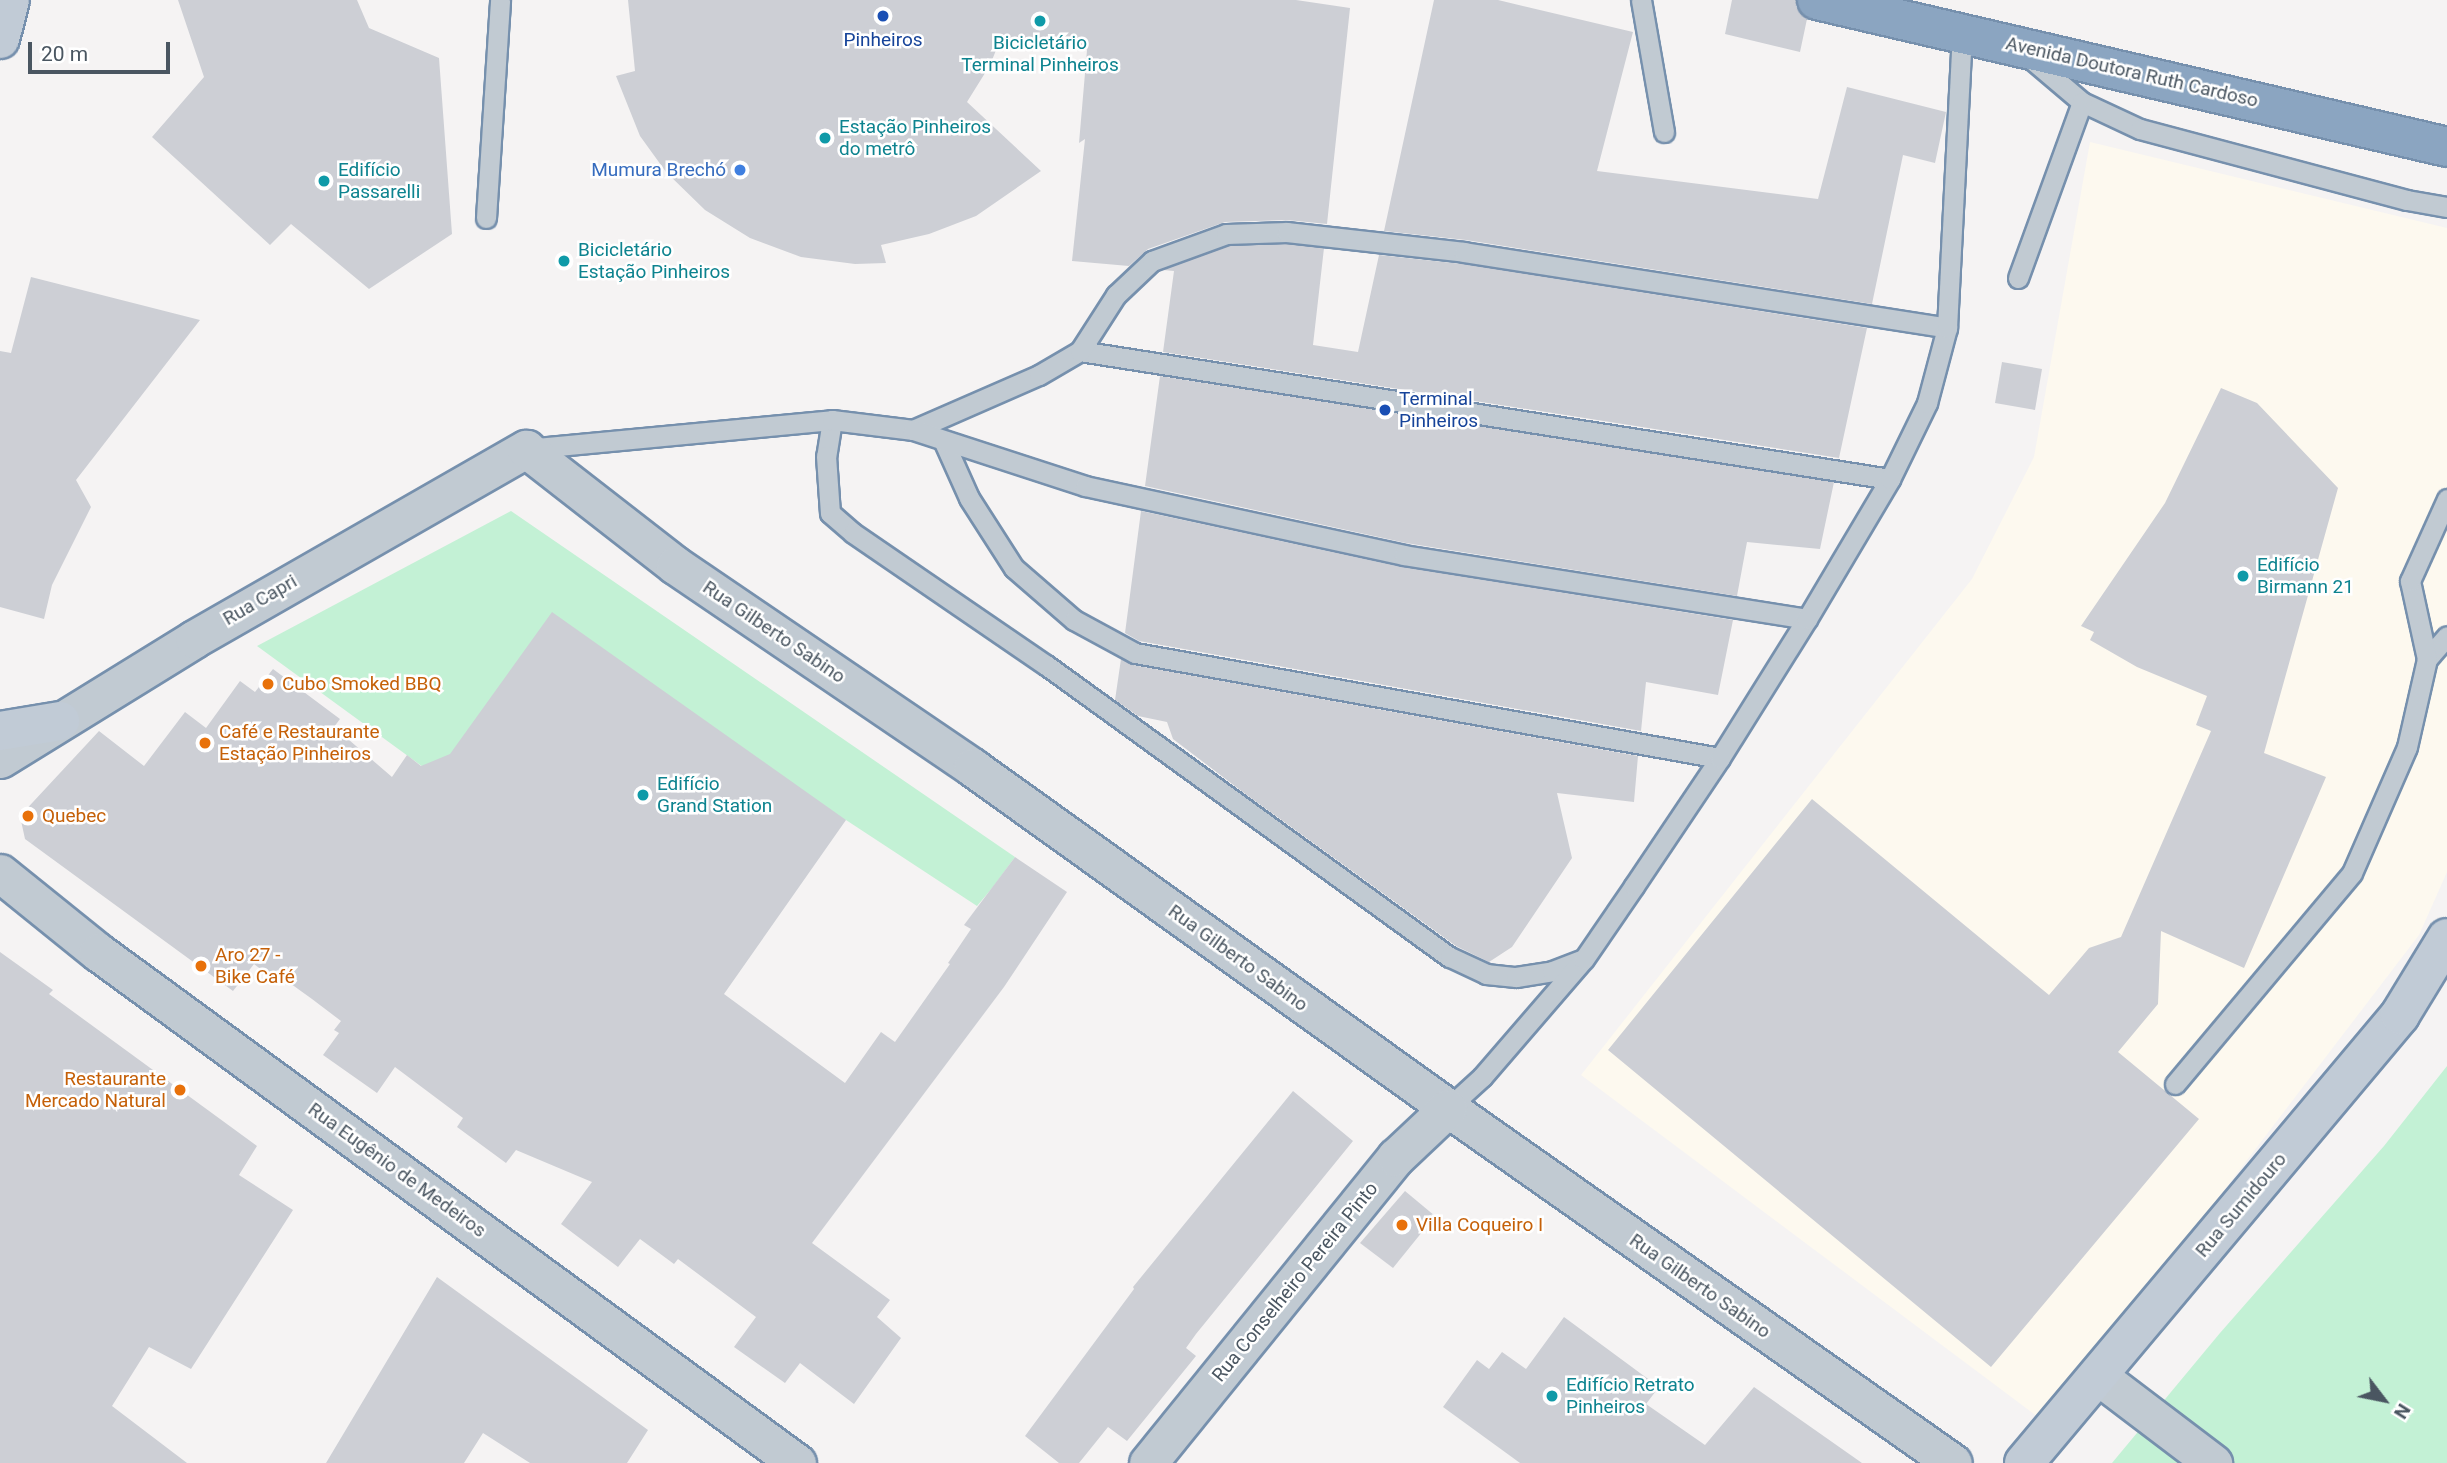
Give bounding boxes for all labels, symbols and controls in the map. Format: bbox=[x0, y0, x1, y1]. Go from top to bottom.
marker: Pinheiros bbox=[873, 6, 893, 26]
marker: Bicicletário Terminal Pinheiros bbox=[1032, 13, 1048, 29]
scale bar bbox=[32, 28, 173, 72]
place label: Pinheiros bbox=[843, 29, 923, 51]
place label: Bicicletário Terminal Pinheiros bbox=[961, 32, 1119, 76]
street label: Avenida Doutora Ruth Cardoso bbox=[2004, 32, 2260, 112]
text: 20 m bbox=[41, 42, 88, 66]
place label: Estação Pinheiros do metrô bbox=[839, 116, 991, 160]
marker: Estação Pinheiros do metrô bbox=[817, 130, 833, 146]
place label: Edifício Passarelli bbox=[338, 159, 420, 203]
place label: Mumura Brechó bbox=[591, 159, 726, 181]
marker: Mumura Brechó bbox=[732, 162, 748, 178]
marker: Edifício Passarelli bbox=[316, 173, 332, 189]
place label: Bicicletário Estação Pinheiros bbox=[578, 239, 730, 283]
marker: Bicicletário Estação Pinheiros bbox=[556, 253, 572, 269]
place label: Terminal Pinheiros bbox=[1399, 388, 1478, 432]
marker: Terminal Pinheiros bbox=[1377, 402, 1393, 418]
place label: Edifício Birmann 21 bbox=[2257, 554, 2354, 598]
marker: Edifício Birmann 21 bbox=[2235, 568, 2251, 584]
street label: Rua Capri bbox=[219, 570, 301, 630]
street label: Rua Gilberto Sabino bbox=[698, 576, 850, 688]
place label: Cubo Smoked BBQ bbox=[282, 673, 442, 695]
marker: Cubo Smoked BBQ bbox=[260, 676, 276, 692]
place label: Café e Restaurante Estação Pinheiros bbox=[219, 721, 379, 765]
marker: Café e Restaurante Estação Pinheiros bbox=[197, 735, 213, 751]
place label: Edifício Grand Station bbox=[657, 773, 772, 817]
marker: Edifício Grand Station bbox=[635, 787, 651, 803]
place label: Quebec bbox=[42, 805, 106, 827]
marker: Quebec bbox=[20, 808, 36, 824]
street label: Rua Gilberto Sabino bbox=[1164, 900, 1312, 1016]
place label: Aro 27 - Bike Café bbox=[215, 944, 295, 988]
marker: Aro 27 - Bike Café bbox=[193, 958, 209, 974]
place label: Restaurante Mercado Natural bbox=[25, 1068, 166, 1112]
marker: Restaurante Mercado Natural bbox=[172, 1082, 188, 1098]
street label: Rua Eugênio de Medeiros bbox=[304, 1098, 490, 1242]
street label: Rua Sumidouro bbox=[2191, 1148, 2291, 1262]
street label: Rua Conselheiro Pereira Pinto bbox=[1207, 1178, 1383, 1386]
place label: Villa Coqueiro I bbox=[1416, 1214, 1543, 1236]
marker: Villa Coqueiro I bbox=[1394, 1217, 1410, 1233]
street label: Rua Gilberto Sabino bbox=[1625, 1229, 1775, 1343]
north arrow bbox=[2349, 1365, 2419, 1435]
place label: Edifício Retrato Pinheiros bbox=[1566, 1374, 1695, 1418]
marker: Edifício Retrato Pinheiros bbox=[1544, 1388, 1560, 1404]
text: N bbox=[2389, 1400, 2416, 1423]

